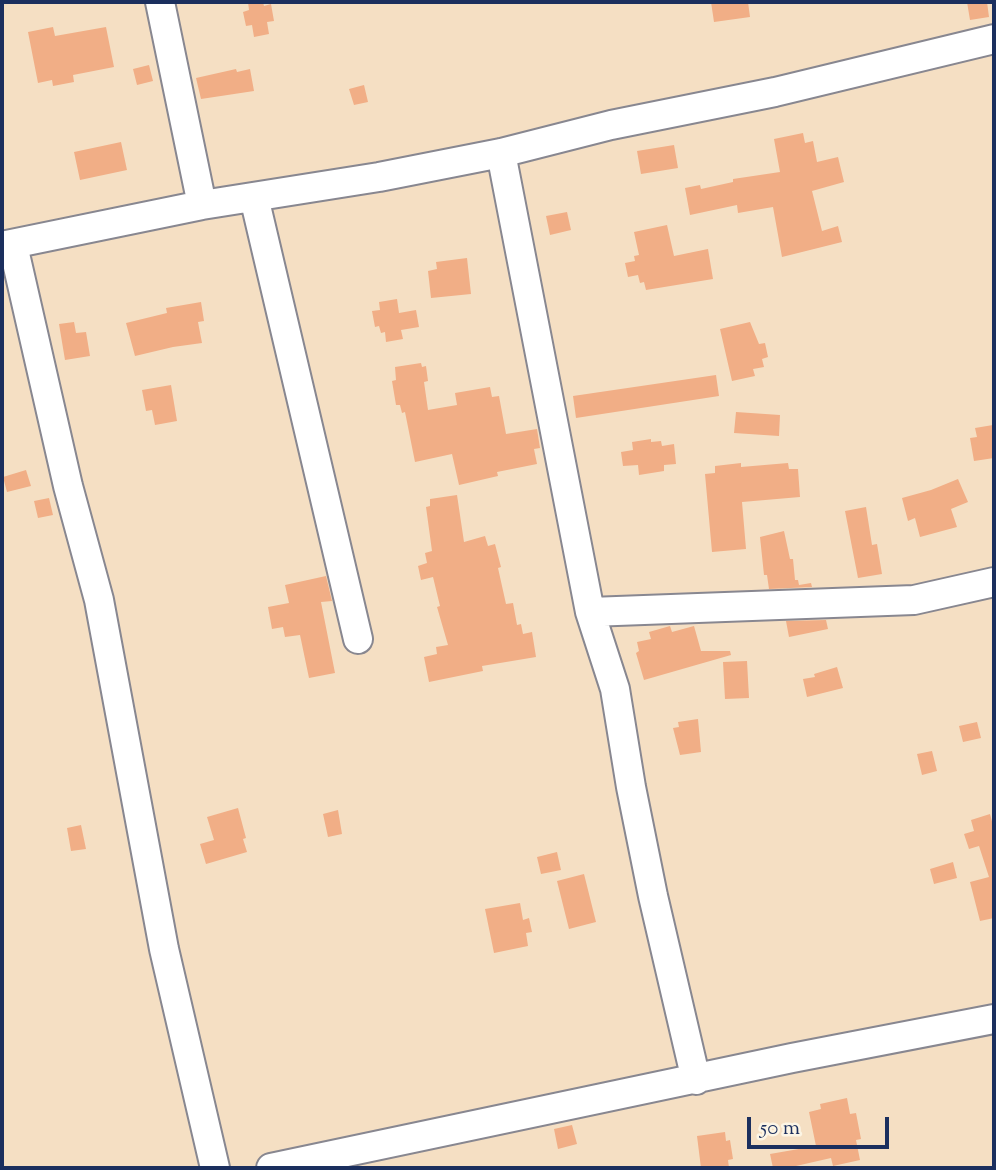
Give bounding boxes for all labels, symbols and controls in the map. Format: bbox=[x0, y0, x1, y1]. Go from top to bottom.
scale bar bbox=[751, 1104, 893, 1148]
text: 50 m bbox=[760, 1114, 800, 1144]

